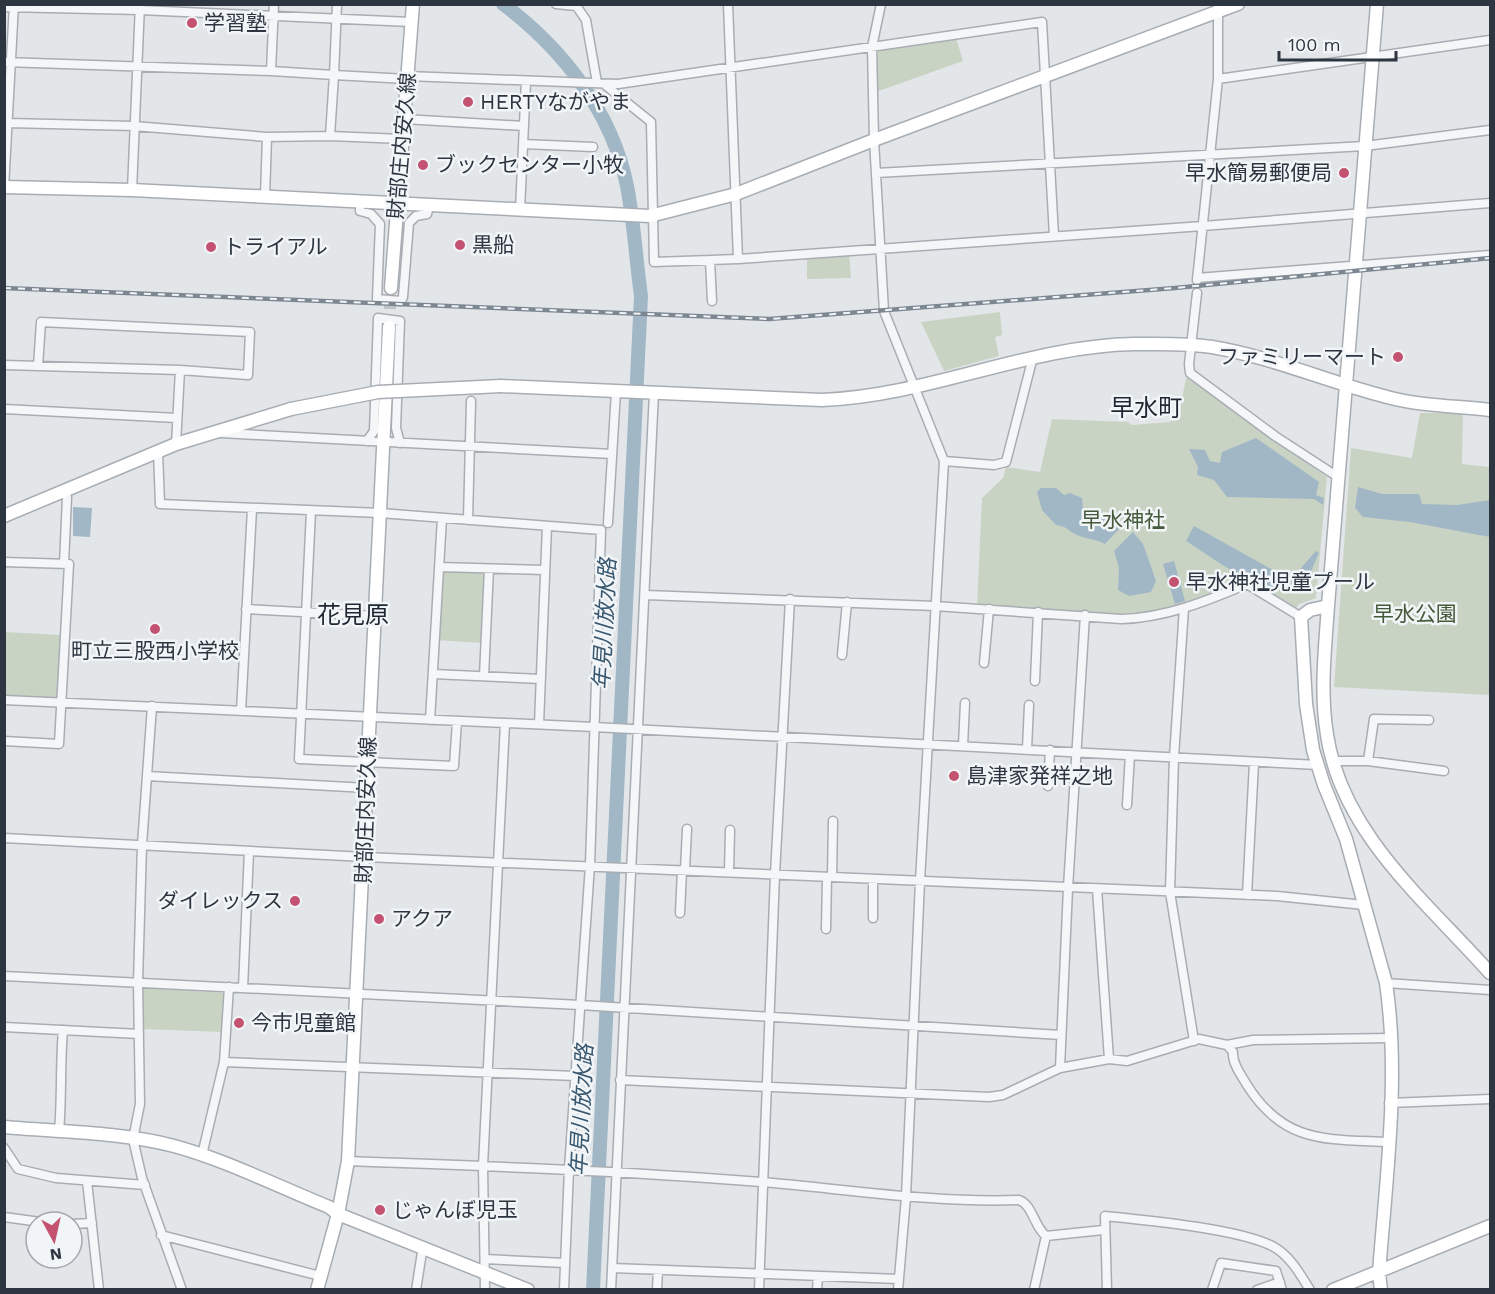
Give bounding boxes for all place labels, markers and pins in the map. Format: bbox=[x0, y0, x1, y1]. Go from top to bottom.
place label: 学習塾 bbox=[204, 10, 267, 35]
marker: 学習塾 bbox=[185, 16, 199, 30]
place label: HERTYながやま bbox=[480, 89, 631, 114]
marker: HERTYながやま bbox=[461, 95, 475, 109]
place label: ブックセンター小牧 bbox=[435, 152, 624, 177]
marker: ブックセンター小牧 bbox=[416, 158, 430, 172]
place label: 早水簡易郵便局 bbox=[1185, 160, 1332, 185]
marker: 早水簡易郵便局 bbox=[1337, 166, 1351, 180]
place label: 黒船 bbox=[472, 232, 514, 257]
place label: トライアル bbox=[223, 234, 328, 259]
marker: 黒船 bbox=[453, 238, 467, 252]
marker: トライアル bbox=[204, 240, 218, 254]
place label: ファミリーマート bbox=[1218, 344, 1386, 369]
marker: ファミリーマート bbox=[1391, 350, 1405, 364]
place label: 早水神社児童プール bbox=[1186, 569, 1375, 594]
marker: 早水神社児童プール bbox=[1167, 575, 1181, 589]
marker: 町立三股西小学校 bbox=[148, 622, 162, 636]
place label: 町立三股西小学校 bbox=[71, 638, 239, 663]
place label: 島津家発祥之地 bbox=[966, 763, 1113, 788]
marker: 島津家発祥之地 bbox=[947, 769, 961, 783]
place label: ダイレックス bbox=[158, 888, 283, 913]
marker: ダイレックス bbox=[288, 894, 302, 908]
place label: アクア bbox=[391, 906, 453, 931]
marker: アクア bbox=[372, 912, 386, 926]
place label: 今市児童館 bbox=[251, 1010, 356, 1035]
marker: 今市児童館 bbox=[232, 1016, 246, 1030]
place label: じゃんぼ児玉 bbox=[392, 1197, 518, 1222]
marker: じゃんぼ児玉 bbox=[373, 1203, 387, 1217]

